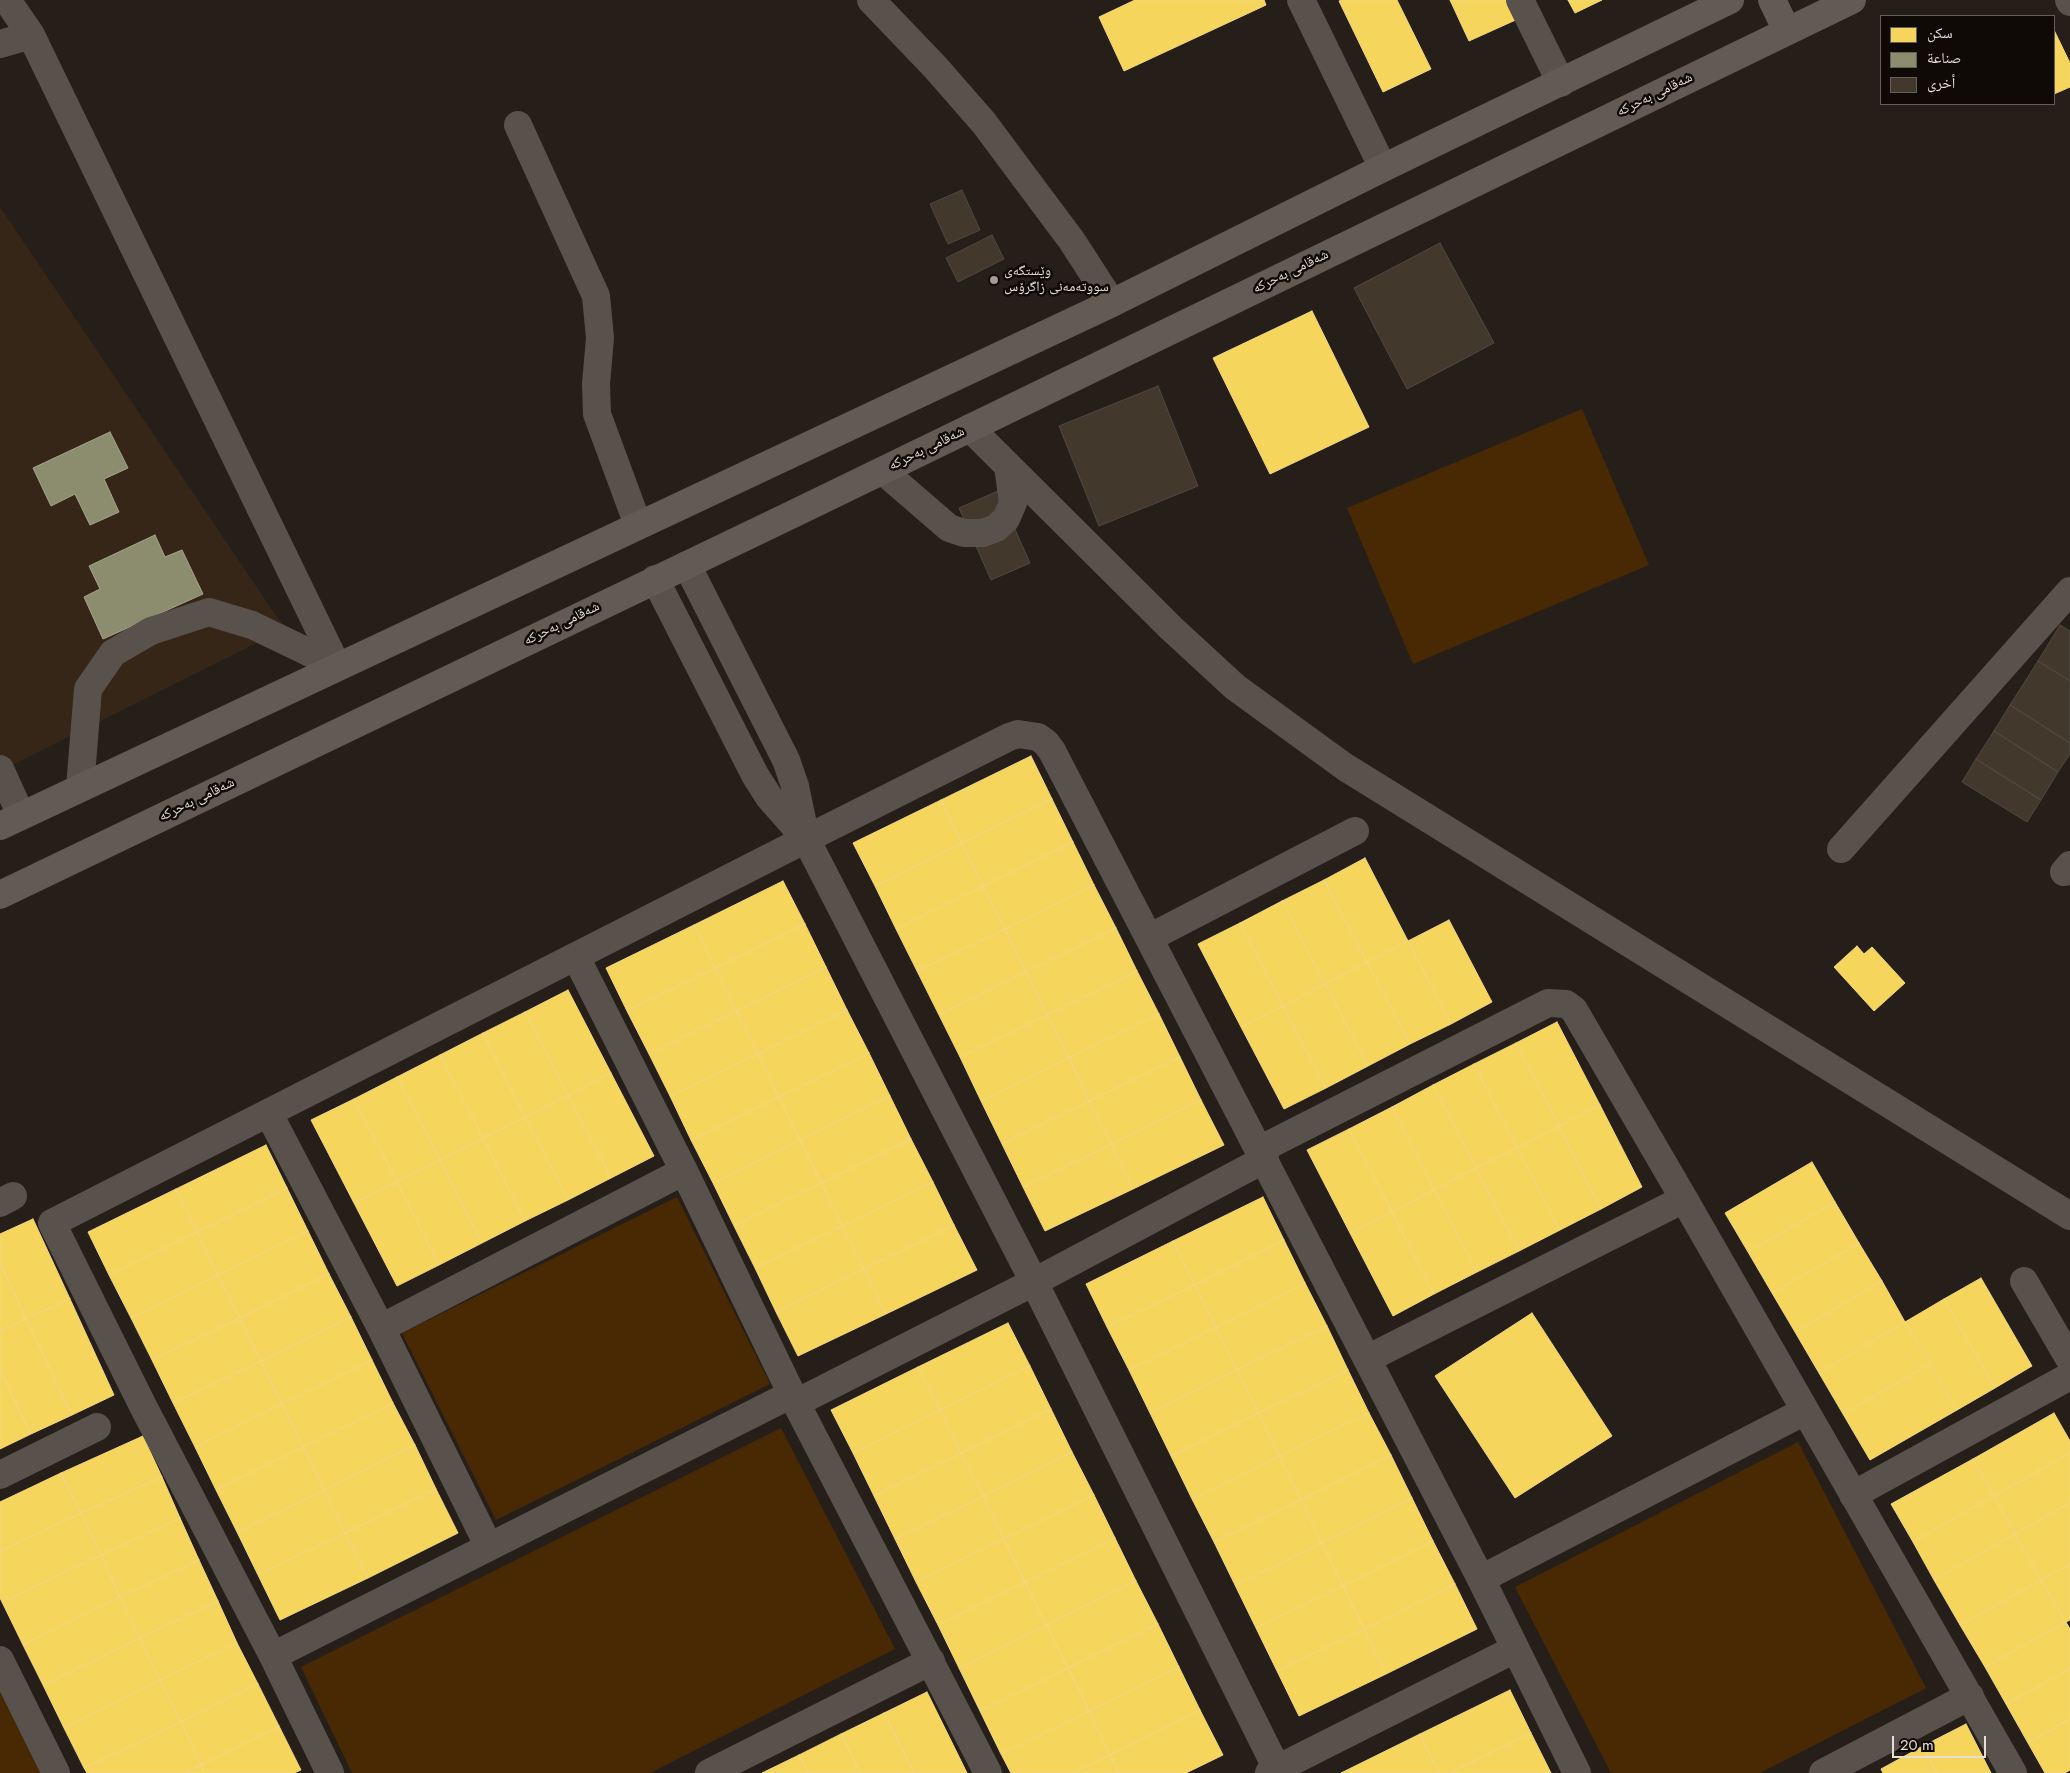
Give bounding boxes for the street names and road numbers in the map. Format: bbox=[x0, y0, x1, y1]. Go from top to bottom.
street label: شەقامی بەحرکە bbox=[1614, 69, 1696, 121]
street label: شەقامی بەحرکە bbox=[1250, 246, 1332, 298]
street label: شەقامی بەحرکە bbox=[886, 423, 968, 475]
street label: شەقامی بەحرکە bbox=[521, 598, 603, 650]
street label: شەقامی بەحرکە bbox=[156, 774, 238, 826]

